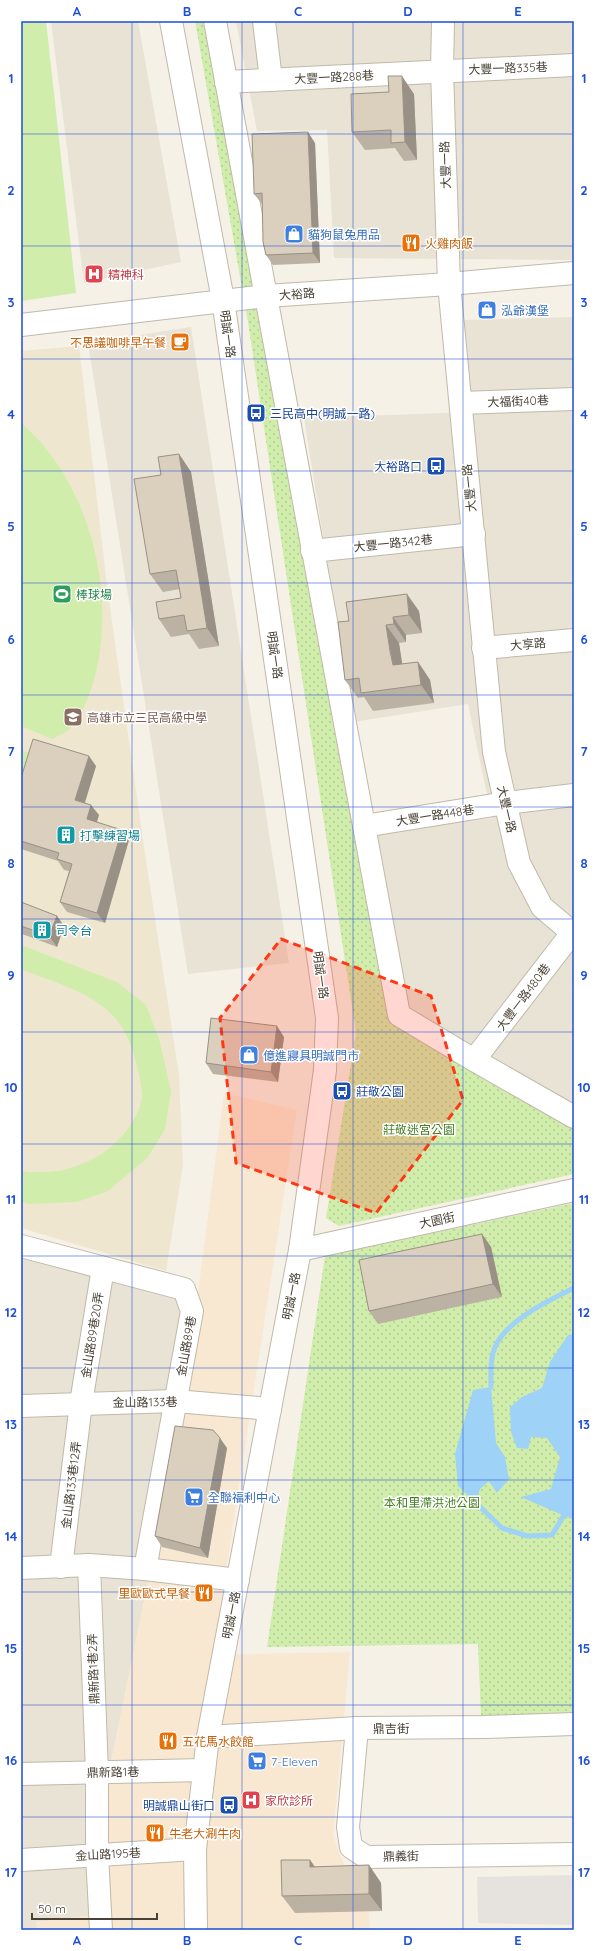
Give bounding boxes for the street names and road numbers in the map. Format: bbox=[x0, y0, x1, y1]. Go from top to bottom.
street label: 大豐一路335巷 bbox=[468, 59, 548, 77]
street label: 大豐一路288巷 bbox=[294, 67, 374, 87]
street label: 大豐一路 bbox=[437, 141, 453, 189]
street label: 大裕路 bbox=[279, 285, 315, 303]
street label: 明誠一路 bbox=[217, 309, 239, 359]
street label: 大福街40巷 bbox=[487, 392, 549, 410]
street label: 大豐一路 bbox=[459, 463, 479, 513]
street label: 大豐一路342巷 bbox=[353, 531, 433, 555]
street label: 明誠一路 bbox=[264, 630, 286, 680]
street label: 大享路 bbox=[509, 635, 547, 653]
street label: 大豐一路 bbox=[494, 784, 520, 834]
street label: 大豐一路448巷 bbox=[395, 801, 475, 829]
street label: 明誠一路 bbox=[310, 950, 332, 1000]
street label: 大豐一路480巷 bbox=[493, 961, 553, 1033]
street label: 大園街 bbox=[418, 1209, 456, 1231]
street label: 明誠一路 bbox=[279, 1271, 303, 1321]
street label: 金山路89巷20弄 bbox=[78, 1291, 106, 1379]
street label: 金山路89巷 bbox=[173, 1315, 199, 1377]
street label: 金山路133巷 bbox=[112, 1394, 178, 1410]
street label: 金山路133巷12弄 bbox=[58, 1440, 84, 1530]
street label: 明誠一路 bbox=[219, 1590, 243, 1640]
street label: 鼎新路1巷2弄 bbox=[84, 1633, 102, 1705]
street label: 鼎吉街 bbox=[373, 1721, 409, 1736]
street label: 鼎新路1巷 bbox=[87, 1764, 139, 1780]
street label: 金山路195巷 bbox=[75, 1845, 141, 1863]
street label: 鼎義街 bbox=[383, 1848, 419, 1864]

